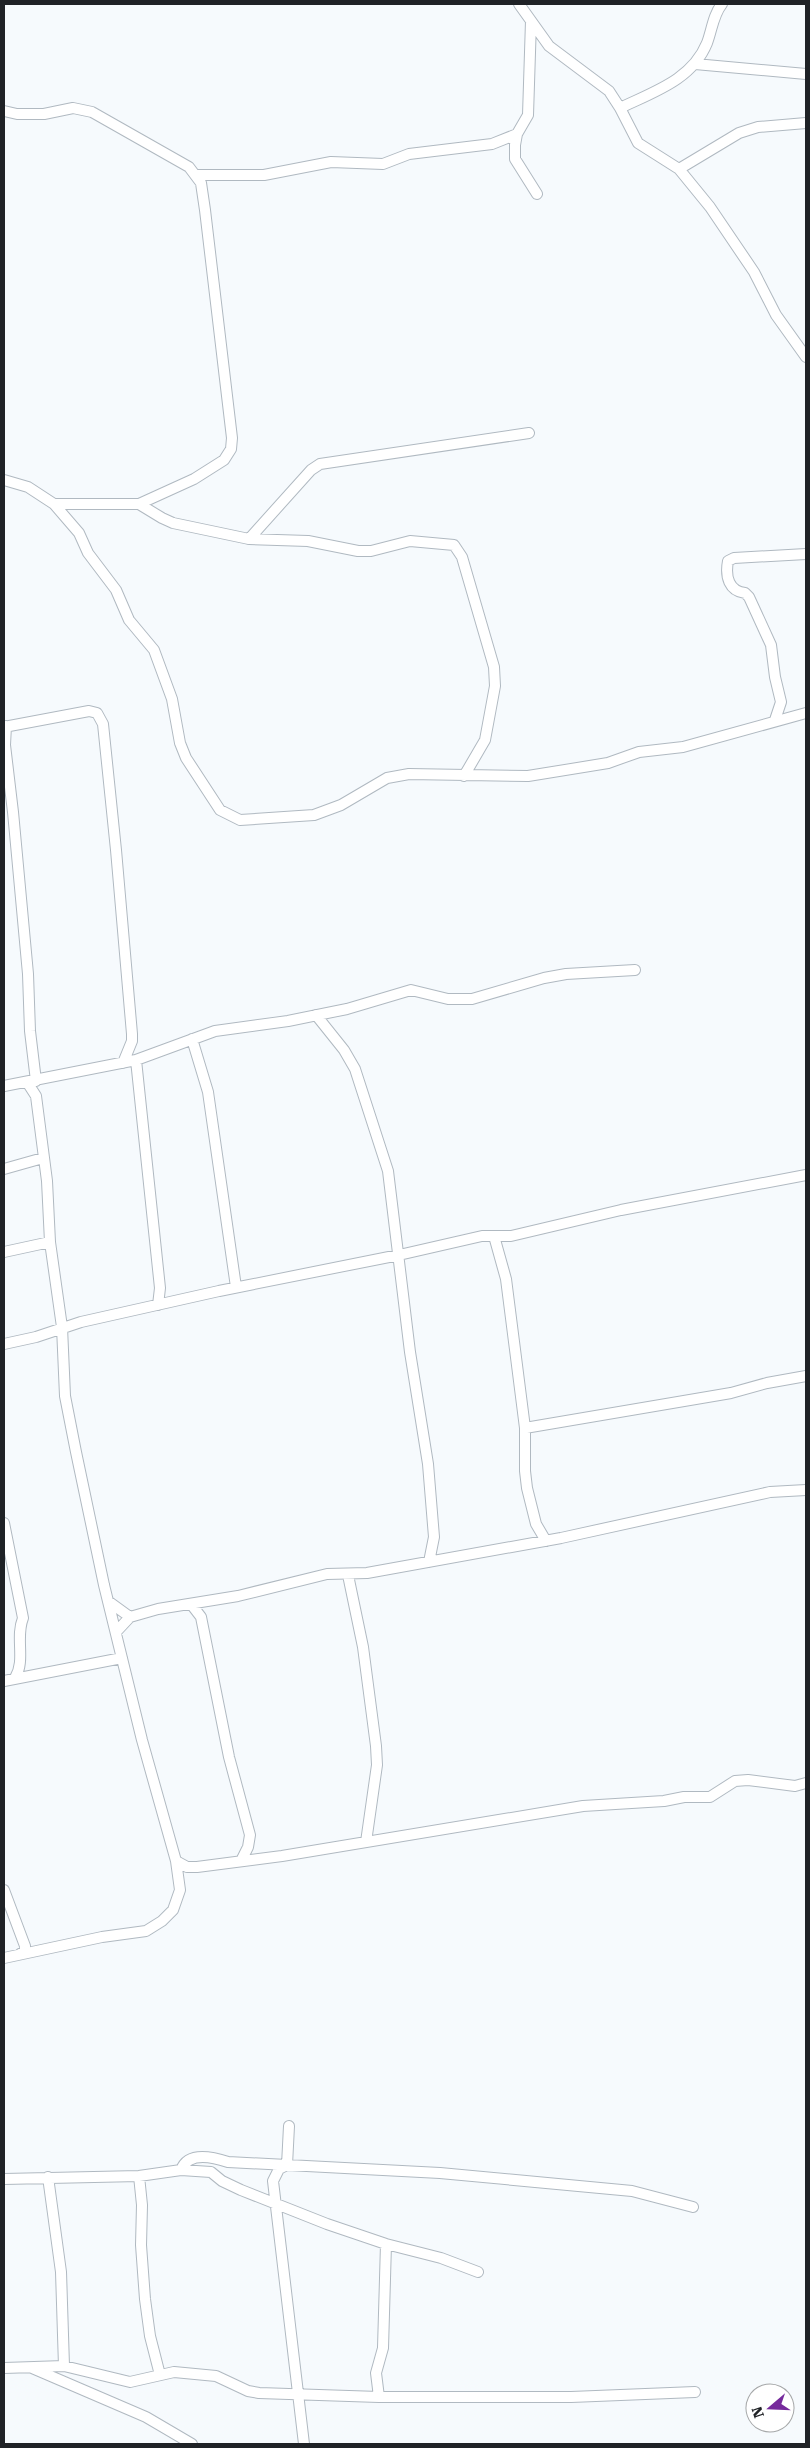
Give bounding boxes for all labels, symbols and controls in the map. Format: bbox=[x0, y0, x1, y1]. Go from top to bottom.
north arrow bbox=[745, 2383, 795, 2433]
text: N bbox=[748, 2404, 767, 2420]

